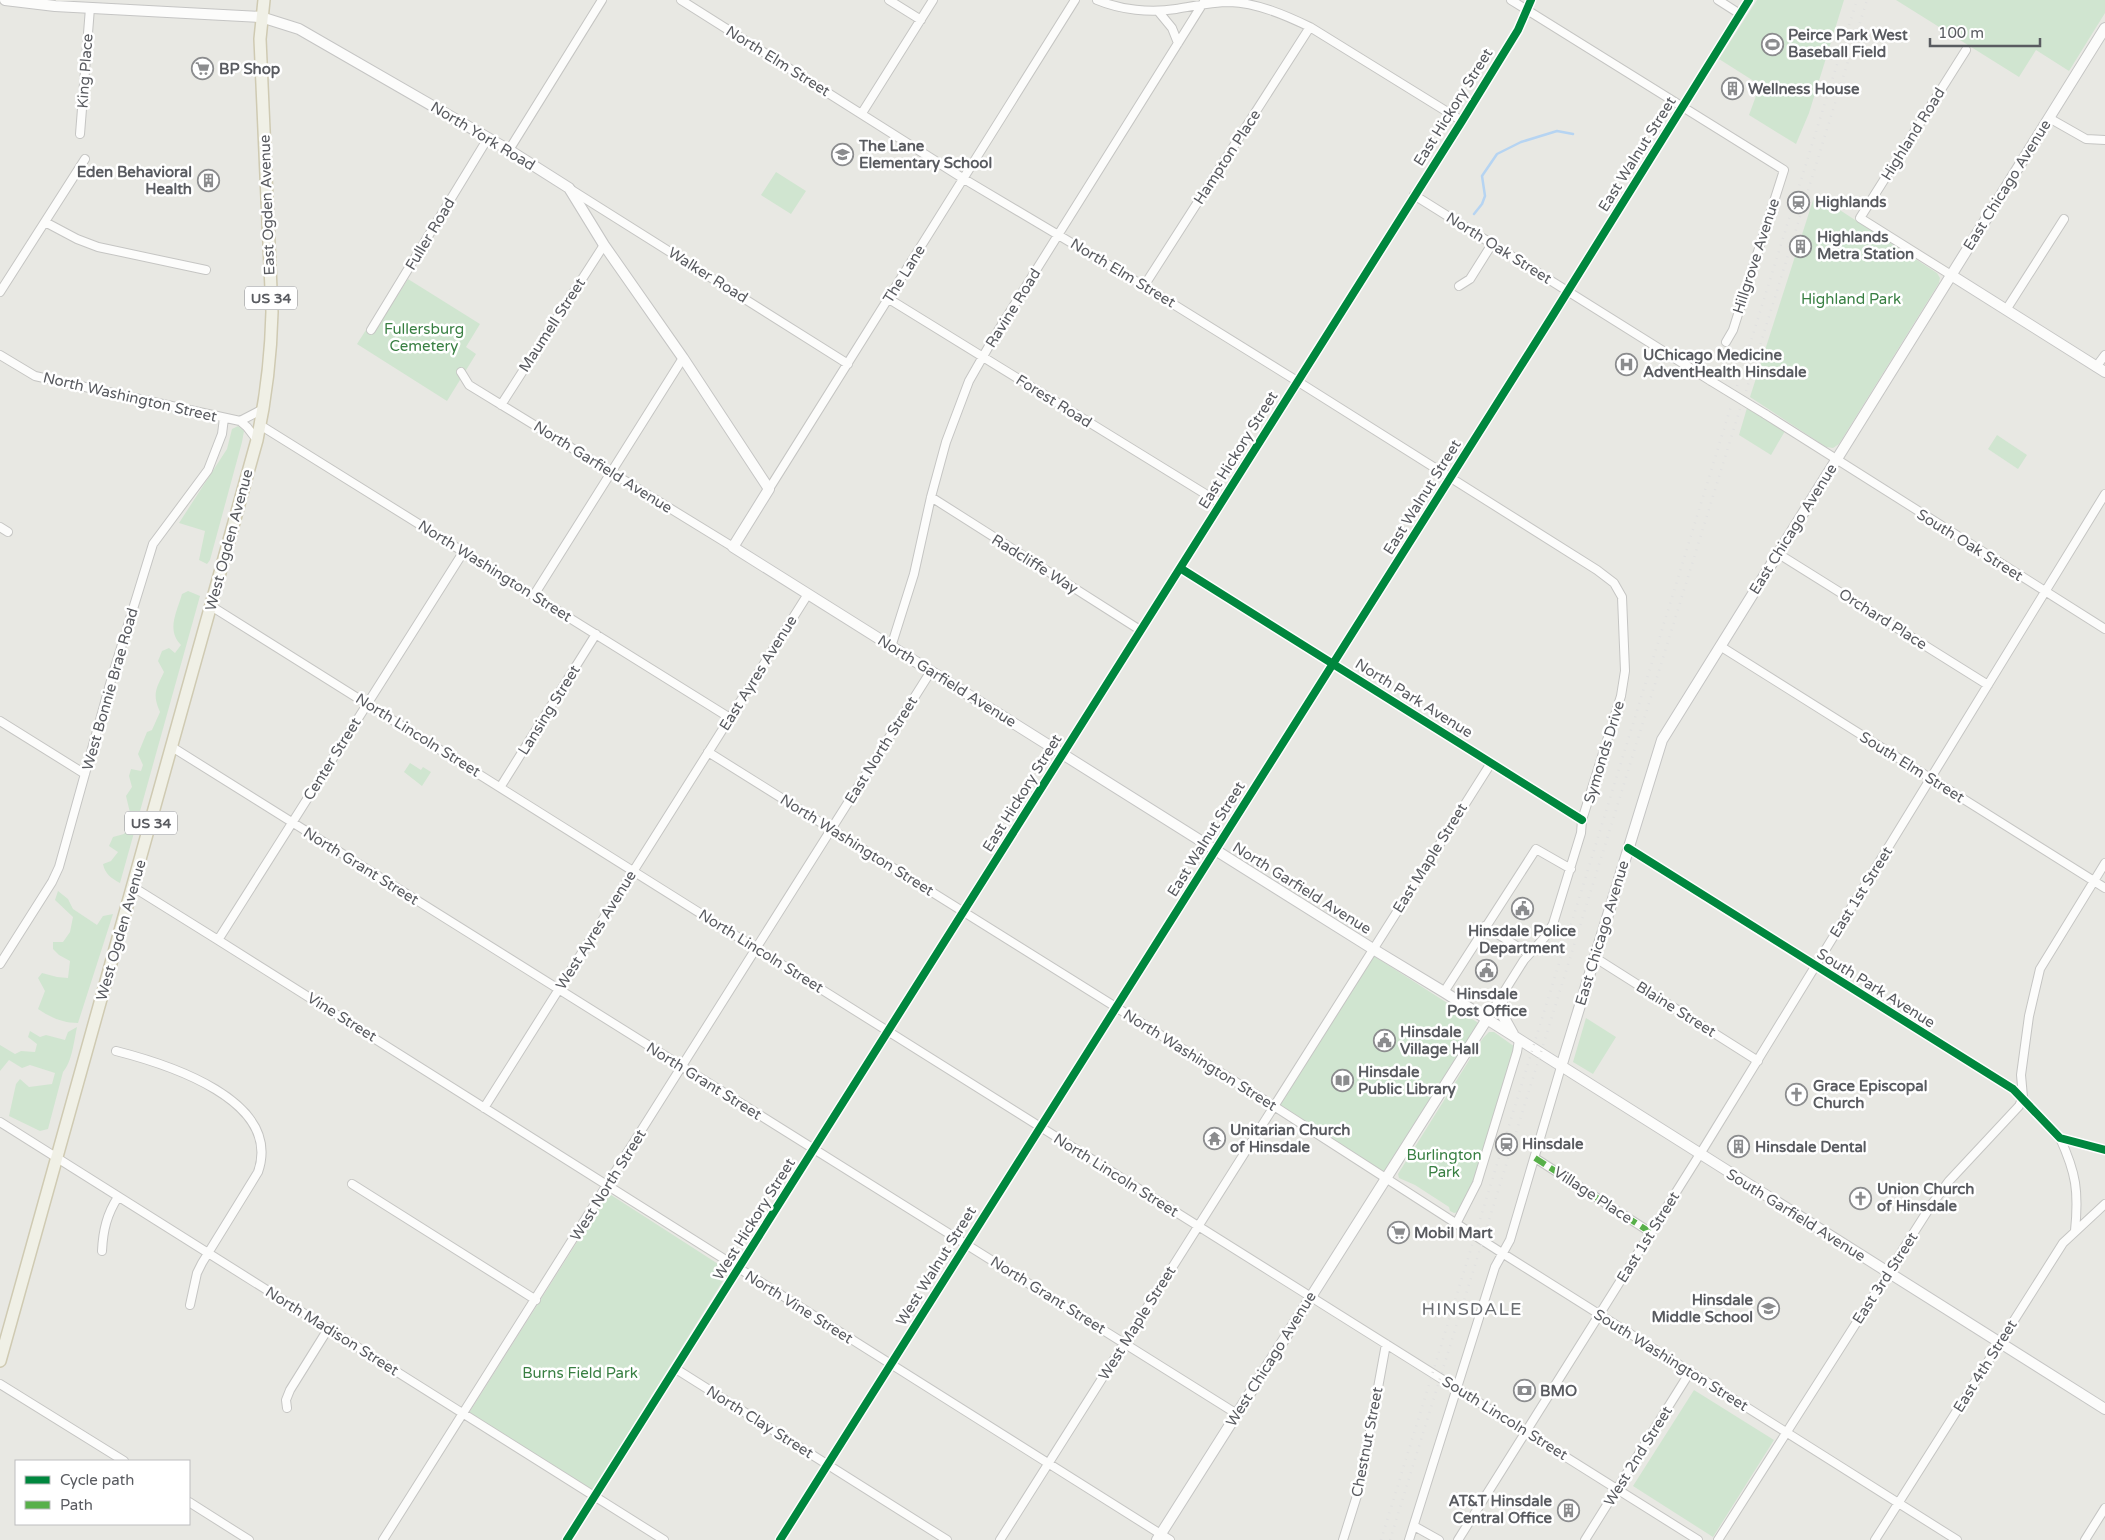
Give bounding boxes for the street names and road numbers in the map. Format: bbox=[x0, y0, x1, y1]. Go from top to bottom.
street label: North Elm Street bbox=[723, 22, 834, 100]
street label: King Place bbox=[73, 33, 97, 109]
street label: East Hickory Street bbox=[1410, 45, 1497, 169]
street label: Highland Road bbox=[1877, 84, 1949, 184]
street label: East Walnut Street bbox=[1594, 93, 1680, 215]
street label: North York Road bbox=[428, 98, 538, 174]
street label: Hampton Place bbox=[1190, 106, 1264, 208]
street label: East Chicago Avenue bbox=[1959, 116, 2055, 254]
street label: East Ogden Avenue bbox=[256, 134, 278, 276]
street label: Fuller Road bbox=[401, 195, 459, 273]
street label: Hillgrove Avenue bbox=[1729, 196, 1783, 316]
street label: North Oak Street bbox=[1443, 208, 1555, 288]
street label: North Elm Street bbox=[1067, 235, 1179, 312]
street label: The Lane bbox=[879, 242, 929, 306]
street label: Walker Road bbox=[665, 243, 751, 307]
street label: Ravine Road bbox=[982, 265, 1044, 351]
street label: Maumell Street bbox=[515, 274, 589, 375]
road number: US 34 bbox=[245, 286, 297, 310]
street label: North Washington Street bbox=[41, 368, 219, 426]
street label: Forest Road bbox=[1013, 371, 1095, 431]
street label: East Hickory Street bbox=[1195, 388, 1282, 512]
street label: North Garfield Avenue bbox=[530, 417, 676, 517]
street label: East Walnut Street bbox=[1379, 436, 1465, 558]
street label: East Chicago Avenue bbox=[1745, 460, 1841, 598]
street label: West Ogden Avenue bbox=[201, 467, 257, 613]
street label: South Oak Street bbox=[1914, 505, 2027, 585]
street label: North Washington Street bbox=[415, 516, 575, 626]
street label: Radcliffe Way bbox=[988, 530, 1082, 598]
street label: Orchard Place bbox=[1836, 585, 1930, 653]
street label: West Bonnie Brae Road bbox=[78, 606, 142, 772]
street label: East Ayres Avenue bbox=[715, 612, 801, 734]
street label: North Garfield Avenue bbox=[874, 631, 1020, 731]
street label: North Park Avenue bbox=[1352, 655, 1476, 741]
street label: Lansing Street bbox=[514, 662, 584, 758]
street label: North Lincoln Street bbox=[352, 689, 484, 781]
street label: East North Street bbox=[841, 693, 921, 807]
street label: Symonds Drive bbox=[1580, 699, 1628, 805]
street label: Center Street bbox=[299, 714, 365, 804]
street label: South Elm Street bbox=[1856, 728, 1968, 807]
street label: East Hickory Street bbox=[979, 731, 1066, 855]
street label: East Walnut Street bbox=[1163, 778, 1249, 900]
street label: North Washington Street bbox=[777, 790, 937, 900]
street label: East Maple Street bbox=[1389, 800, 1471, 916]
road number: US 34 bbox=[125, 811, 177, 834]
street label: North Grant Street bbox=[300, 823, 422, 909]
street label: North Garfield Avenue bbox=[1229, 838, 1375, 938]
street label: East 1st Street bbox=[1826, 843, 1896, 941]
street label: West Ogden Avenue bbox=[92, 857, 150, 1003]
street label: East Chicago Avenue bbox=[1571, 858, 1633, 1008]
street label: West Ayres Avenue bbox=[552, 867, 640, 993]
street label: North Lincoln Street bbox=[695, 905, 827, 997]
street label: South Park Avenue bbox=[1814, 944, 1938, 1032]
street label: Blaine Street bbox=[1633, 977, 1719, 1041]
street label: Vine Street bbox=[304, 989, 380, 1046]
street label: North Washington Street bbox=[1120, 1005, 1280, 1115]
street label: North Grant Street bbox=[643, 1038, 765, 1124]
street label: West North Street bbox=[566, 1126, 650, 1244]
street label: North Lincoln Street bbox=[1050, 1129, 1182, 1221]
street label: West Hickory Street bbox=[709, 1154, 799, 1283]
street label: Village Place bbox=[1550, 1163, 1636, 1227]
street label: South Garfield Avenue bbox=[1723, 1165, 1869, 1265]
street label: East 1st Street bbox=[1613, 1188, 1683, 1286]
street label: West Walnut Street bbox=[892, 1203, 980, 1329]
street label: East 3rd Street bbox=[1849, 1228, 1922, 1327]
street label: North Grant Street bbox=[987, 1252, 1109, 1338]
street label: West Maple Street bbox=[1095, 1262, 1180, 1383]
street label: North Vine Street bbox=[742, 1267, 857, 1348]
street label: North Madison Street bbox=[262, 1283, 402, 1380]
street label: West Chicago Avenue bbox=[1222, 1288, 1320, 1430]
street label: South Washington Street bbox=[1591, 1305, 1752, 1415]
street label: East 4th Street bbox=[1949, 1316, 2021, 1416]
street label: South Lincoln Street bbox=[1439, 1372, 1571, 1464]
street label: North Clay Street bbox=[703, 1382, 817, 1462]
street label: Chestnut Street bbox=[1348, 1385, 1387, 1499]
street label: West 2nd Street bbox=[1600, 1402, 1676, 1509]

